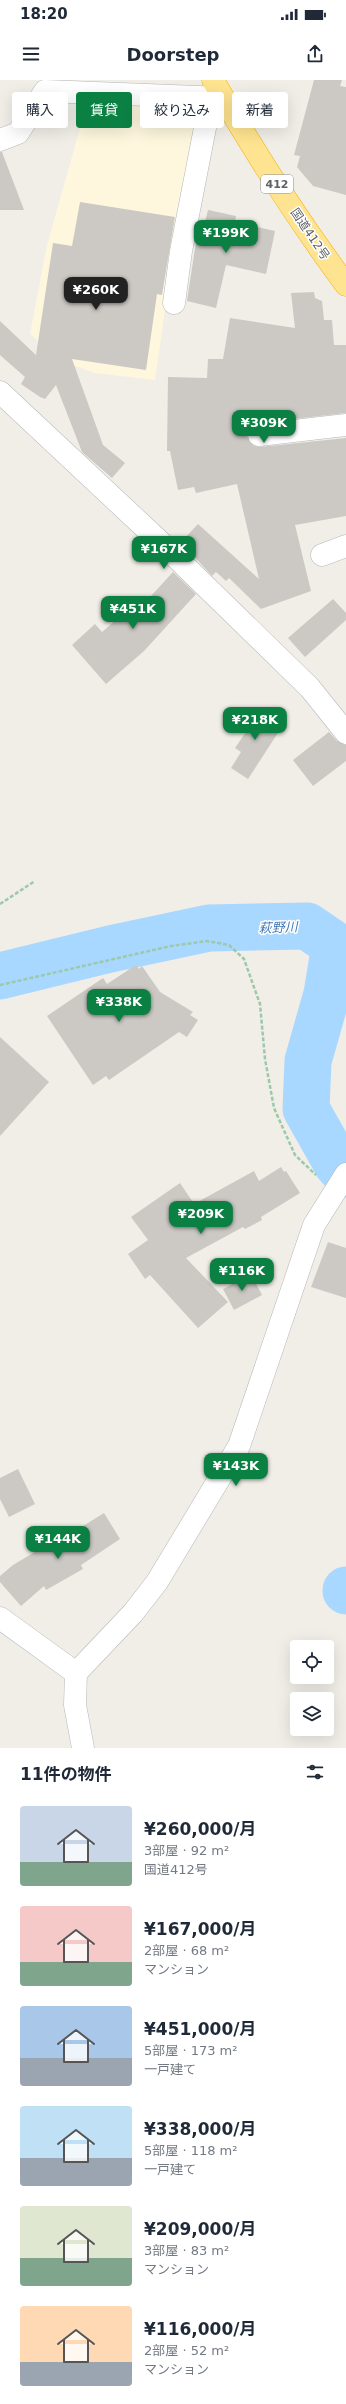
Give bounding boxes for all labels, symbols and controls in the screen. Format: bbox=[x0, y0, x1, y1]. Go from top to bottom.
text: 18:20 bbox=[20, 5, 68, 23]
icon: menu bbox=[20, 43, 42, 65]
icon: share bbox=[304, 43, 326, 65]
text: Doorstep bbox=[127, 44, 219, 65]
chip: 購入 bbox=[12, 92, 68, 128]
chip: 賃貸 bbox=[76, 92, 132, 128]
chip: 絞り込み bbox=[140, 92, 224, 128]
chip: 新着 bbox=[232, 92, 288, 128]
road number: 412 bbox=[261, 175, 293, 193]
street label: 国道412号 bbox=[288, 206, 332, 262]
pin: ¥199K bbox=[198, 220, 254, 254]
text: ¥199K bbox=[203, 225, 249, 240]
pin: ¥260K bbox=[68, 277, 124, 311]
text: ¥260K bbox=[73, 282, 119, 297]
pin: ¥309K bbox=[236, 410, 292, 444]
text: ¥309K bbox=[241, 415, 287, 430]
pin: ¥167K bbox=[136, 536, 192, 570]
text: ¥167K bbox=[141, 541, 187, 556]
pin: ¥451K bbox=[105, 596, 161, 630]
text: ¥451K bbox=[110, 601, 156, 616]
pin: ¥218K bbox=[227, 707, 283, 741]
text: ¥218K bbox=[232, 712, 278, 727]
water label: 萩野川 bbox=[258, 919, 300, 936]
pin: ¥338K bbox=[91, 989, 147, 1023]
text: ¥338K bbox=[96, 994, 142, 1009]
pin: ¥209K bbox=[173, 1201, 229, 1235]
text: ¥209K bbox=[178, 1206, 224, 1221]
pin: ¥116K bbox=[214, 1258, 270, 1292]
text: ¥116K bbox=[219, 1263, 265, 1278]
pin: ¥143K bbox=[208, 1453, 264, 1487]
text: ¥143K bbox=[213, 1458, 259, 1473]
pin: ¥144K bbox=[30, 1526, 86, 1560]
text: ¥144K bbox=[35, 1531, 81, 1546]
map controls bbox=[290, 1640, 334, 1736]
button: locate bbox=[290, 1640, 334, 1684]
button: layers bbox=[290, 1692, 334, 1736]
icon: filters bbox=[304, 1761, 326, 1783]
text: 11件の物件 bbox=[20, 1764, 112, 1784]
text: ¥260,000/月 bbox=[144, 1819, 256, 1839]
icon: home bbox=[52, 1822, 100, 1870]
text: 3部屋 · 92 m² bbox=[144, 1843, 229, 1858]
text: 国道412号 bbox=[144, 1862, 208, 1877]
text: ¥167,000/月 bbox=[144, 1919, 256, 1939]
icon: home bbox=[52, 1922, 100, 1970]
text: 2部屋 · 68 m² bbox=[144, 1943, 229, 1958]
text: マンション bbox=[144, 1962, 209, 1977]
text: ¥451,000/月 bbox=[144, 2019, 256, 2039]
icon: home bbox=[52, 2022, 100, 2070]
text: 5部屋 · 173 m² bbox=[144, 2043, 238, 2058]
text: 一戸建て bbox=[144, 2062, 196, 2077]
text: ¥338,000/月 bbox=[144, 2119, 256, 2139]
icon: home bbox=[52, 2122, 100, 2170]
text: 5部屋 · 118 m² bbox=[144, 2143, 238, 2158]
text: 一戸建て bbox=[144, 2162, 196, 2177]
text: ¥209,000/月 bbox=[144, 2219, 256, 2239]
icon: home bbox=[52, 2222, 100, 2270]
text: 3部屋 · 83 m² bbox=[144, 2243, 229, 2258]
text: マンション bbox=[144, 2262, 209, 2277]
text: ¥116,000/月 bbox=[144, 2319, 256, 2339]
icon: home bbox=[52, 2322, 100, 2370]
text: 2部屋 · 52 m² bbox=[144, 2343, 229, 2358]
text: マンション bbox=[144, 2362, 209, 2377]

